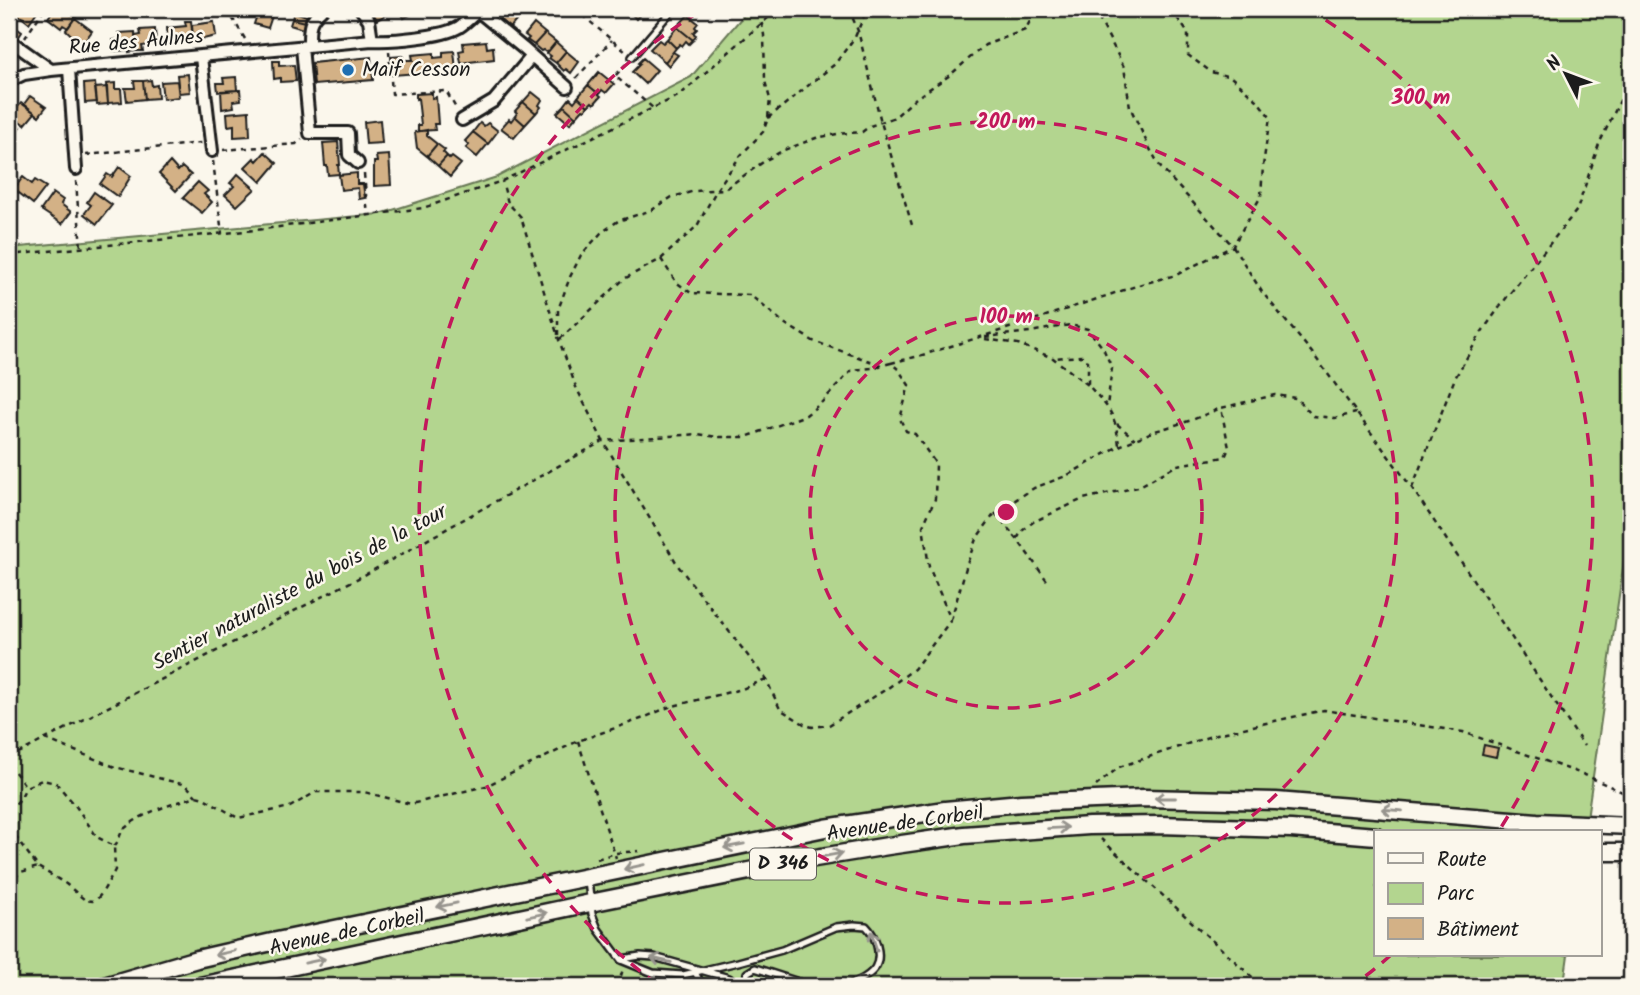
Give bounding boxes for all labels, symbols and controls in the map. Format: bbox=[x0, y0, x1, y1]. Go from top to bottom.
street label: Rue des Aulnes bbox=[67, 21, 205, 65]
north arrow bbox=[1532, 38, 1602, 108]
text: N bbox=[1540, 49, 1570, 78]
place label: Maif Cesson bbox=[362, 54, 470, 87]
marker: Maif Cesson bbox=[340, 62, 356, 78]
text: 300 m bbox=[1391, 82, 1450, 115]
text: 200 m bbox=[976, 106, 1036, 139]
text: 100 m bbox=[979, 301, 1033, 334]
street label: Sentier naturaliste du bois de la tour bbox=[147, 496, 454, 680]
centre of rings bbox=[994, 500, 1018, 524]
one-way arrow bbox=[1154, 791, 1177, 805]
street label: Avenue de Corbeil bbox=[824, 797, 986, 851]
one-way arrow bbox=[1381, 803, 1404, 816]
one-way arrow bbox=[1046, 821, 1069, 834]
legend bbox=[1374, 830, 1602, 956]
one-way arrow bbox=[723, 839, 746, 853]
text: Route bbox=[1437, 844, 1487, 877]
road number: D 346 bbox=[750, 848, 816, 880]
one-way arrow bbox=[820, 848, 843, 861]
one-way arrow bbox=[623, 861, 645, 874]
text: Parc bbox=[1437, 878, 1475, 911]
one-way arrow bbox=[436, 899, 459, 913]
street label: Avenue de Corbeil bbox=[266, 900, 428, 966]
one-way arrow bbox=[525, 907, 548, 921]
text: Bâtiment bbox=[1437, 914, 1520, 947]
one-way arrow bbox=[867, 931, 879, 953]
one-way arrow bbox=[214, 946, 237, 960]
one-way arrow bbox=[650, 952, 673, 966]
one-way arrow bbox=[303, 954, 326, 968]

